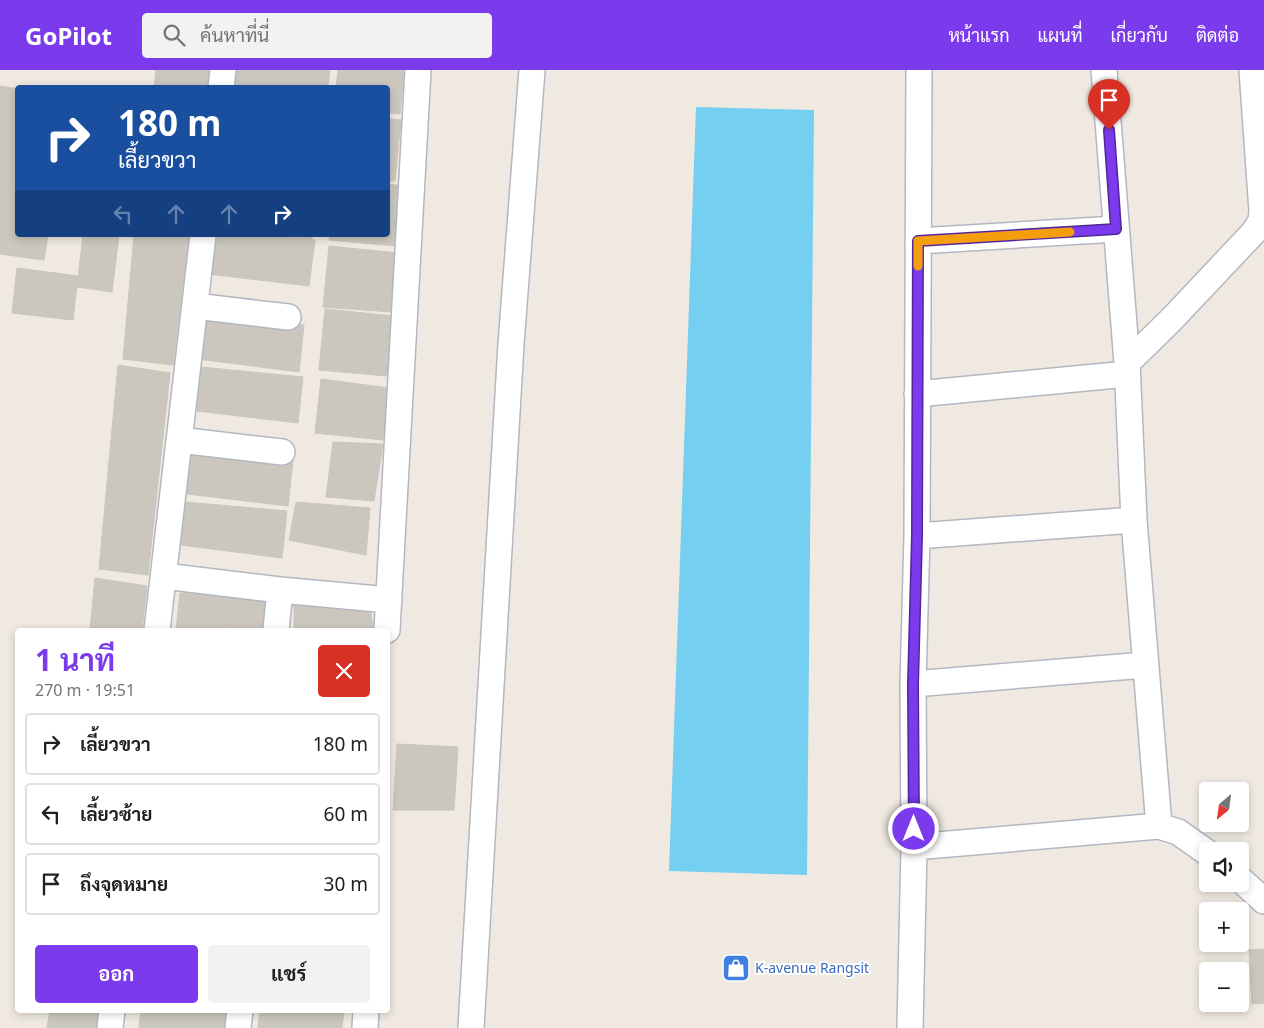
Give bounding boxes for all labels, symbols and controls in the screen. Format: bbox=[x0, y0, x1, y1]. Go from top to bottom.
search box bbox=[142, 13, 492, 58]
text: GoPilot bbox=[25, 19, 112, 52]
icon: search bbox=[160, 21, 188, 49]
text: ค้นหาที่นี่ bbox=[200, 22, 269, 48]
text: หน้าแรก bbox=[948, 23, 1010, 47]
text: แผนที่ bbox=[1038, 23, 1082, 47]
text: เกี่ยวกับ bbox=[1110, 23, 1168, 47]
text: ติดต่อ bbox=[1196, 23, 1239, 47]
pin bbox=[1088, 79, 1130, 130]
icon: arrive bbox=[1095, 86, 1123, 114]
text: 180 m bbox=[118, 99, 221, 146]
icon: right bbox=[35, 105, 100, 170]
text: เลี้ยวขวา bbox=[118, 144, 196, 174]
icon: left bbox=[109, 200, 137, 228]
icon: ahead bbox=[162, 200, 190, 228]
icon: ahead bbox=[215, 200, 243, 228]
icon: right bbox=[268, 200, 296, 228]
text: 1 นาที bbox=[35, 639, 115, 680]
button: close bbox=[318, 645, 370, 697]
text: 270 m · 19:51 bbox=[35, 679, 135, 701]
icon: right bbox=[37, 730, 65, 758]
text: เลี้ยวขวา bbox=[80, 731, 151, 757]
text: 180 m bbox=[313, 731, 368, 757]
north arrow bbox=[1199, 782, 1249, 832]
map controls bbox=[1199, 782, 1249, 1012]
icon: left bbox=[37, 800, 65, 828]
text: เลี้ยวซ้าย bbox=[80, 801, 152, 827]
text: 60 m bbox=[324, 801, 368, 827]
position arrow bbox=[887, 802, 939, 854]
button: sound bbox=[1199, 842, 1249, 892]
icon: arrive bbox=[37, 870, 65, 898]
text: ถึงจุดหมาย bbox=[80, 871, 168, 897]
text: 30 m bbox=[324, 871, 368, 897]
button: + bbox=[1199, 902, 1249, 952]
button: ออก bbox=[35, 945, 198, 1003]
button: แชร์ bbox=[208, 945, 370, 1003]
shop icon: K-avenue Rangsit bbox=[721, 953, 751, 983]
place label: K-avenue Rangsit bbox=[755, 958, 869, 977]
button: − bbox=[1199, 962, 1249, 1012]

